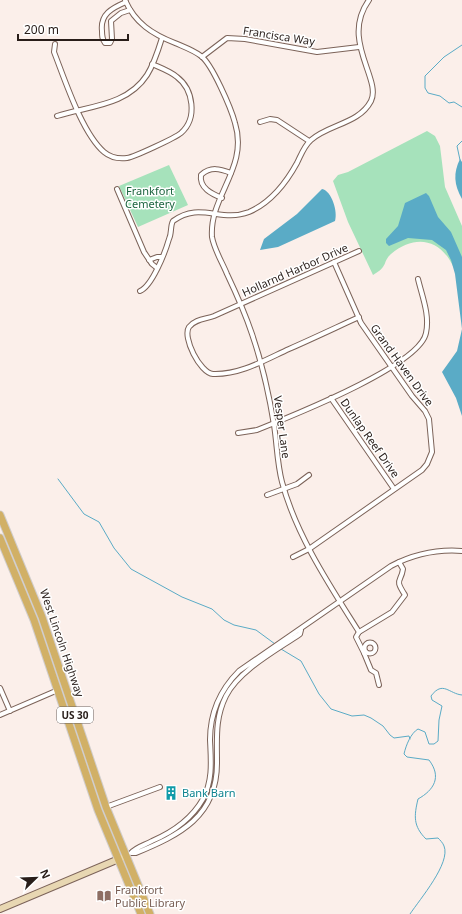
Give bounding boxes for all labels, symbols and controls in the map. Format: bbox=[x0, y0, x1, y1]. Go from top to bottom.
scale bar bbox=[18, 16, 128, 42]
text: 200 m bbox=[24, 21, 59, 38]
street label: Francisca Way bbox=[242, 22, 316, 49]
park label: Frankfort Cemetery bbox=[125, 183, 175, 211]
street label: Hollarnd Harbor Drive bbox=[239, 239, 350, 300]
street label: Grand Haven Drive bbox=[368, 321, 437, 409]
street label: Vesper Lane bbox=[271, 395, 294, 459]
street label: Dunlap Reef Drive bbox=[337, 395, 403, 480]
street label: West Lincoln Highway bbox=[37, 587, 88, 699]
road number: US 30 bbox=[57, 707, 93, 723]
building icon: Bank Barn bbox=[163, 785, 179, 801]
place label: Bank Barn bbox=[182, 785, 236, 800]
north arrow bbox=[16, 858, 56, 898]
text: N bbox=[37, 867, 54, 881]
place label: Frankfort Public Library bbox=[115, 882, 185, 910]
library icon: Frankfort Public Library bbox=[96, 888, 112, 904]

